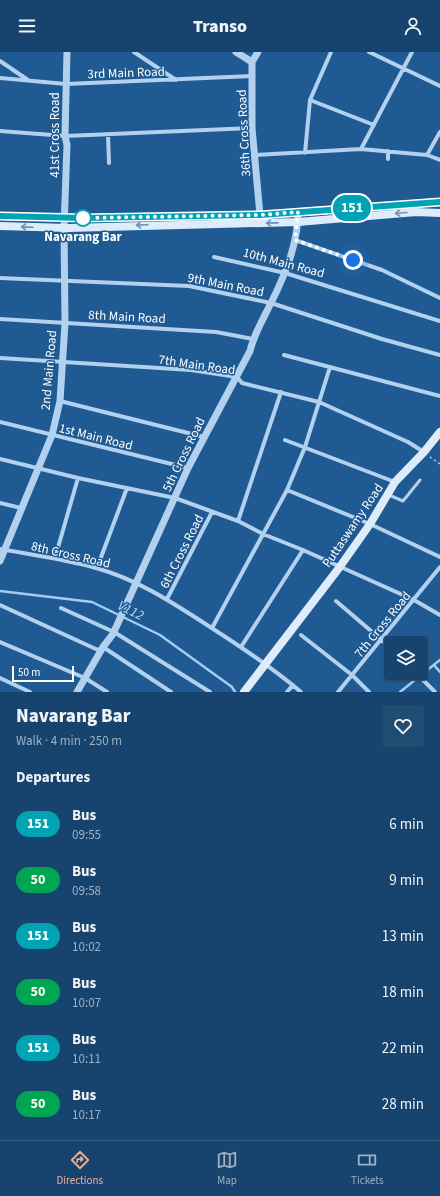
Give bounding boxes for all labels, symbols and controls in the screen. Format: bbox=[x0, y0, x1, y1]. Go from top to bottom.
text: Transo bbox=[193, 14, 247, 39]
icon: menu bbox=[16, 15, 38, 37]
icon: person bbox=[402, 15, 424, 37]
street label: 3rd Main Road bbox=[87, 63, 165, 83]
street label: 36th Cross Road bbox=[233, 89, 255, 177]
street label: 41st Cross Road bbox=[46, 92, 64, 178]
line badge: 151 bbox=[329, 195, 375, 221]
text: 151 bbox=[341, 198, 363, 218]
marker: Navarang Bar bbox=[74, 209, 92, 227]
one-way arrow bbox=[395, 209, 408, 217]
one-way arrow bbox=[266, 219, 279, 227]
one-way arrow bbox=[136, 222, 149, 229]
one-way arrow bbox=[21, 223, 34, 231]
place label: Navarang Bar bbox=[44, 228, 123, 246]
street label: 10th Main Road bbox=[241, 243, 327, 283]
your location bbox=[343, 250, 363, 270]
street label: 9th Main Road bbox=[186, 269, 265, 301]
street label: 8th Main Road bbox=[88, 306, 166, 328]
street label: 2nd Main Road bbox=[37, 329, 61, 411]
street label: 7th Main Road bbox=[157, 351, 236, 379]
street label: 5th Cross Road bbox=[158, 414, 210, 495]
street label: 1st Main Road bbox=[57, 419, 135, 455]
street label: Puttaswamy Road bbox=[318, 480, 388, 571]
street label: 6th Cross Road bbox=[156, 511, 208, 592]
street label: 8th Cross Road bbox=[29, 537, 112, 573]
street label: 7th Cross Road bbox=[350, 588, 415, 662]
water label: V112 bbox=[114, 596, 147, 626]
map controls bbox=[384, 636, 428, 680]
button: layers bbox=[384, 636, 428, 680]
scale bar bbox=[12, 664, 74, 683]
text: 50 m bbox=[18, 665, 40, 680]
text: Navarang Bar bbox=[16, 703, 130, 730]
button: heart bbox=[382, 705, 424, 747]
text: Walk · 4 min · 250 m bbox=[16, 732, 122, 750]
text: Departures bbox=[16, 767, 90, 788]
text: Bus bbox=[72, 805, 96, 826]
text: 151 bbox=[27, 814, 49, 834]
text: 6 min bbox=[389, 814, 424, 835]
text: 09:55 bbox=[72, 826, 101, 844]
text: Bus bbox=[72, 861, 96, 882]
text: 50 bbox=[31, 870, 45, 890]
text: 9 min bbox=[389, 870, 424, 891]
text: 09:58 bbox=[72, 882, 101, 900]
text: Bus bbox=[72, 917, 96, 938]
text: 151 bbox=[27, 926, 49, 946]
text: 13 min bbox=[382, 926, 424, 947]
text: 10:02 bbox=[72, 938, 101, 956]
text: Bus bbox=[72, 973, 96, 994]
text: 50 bbox=[31, 982, 45, 1002]
text: 18 min bbox=[382, 982, 424, 1003]
text: 10:07 bbox=[72, 994, 101, 1012]
text: Bus bbox=[72, 1029, 96, 1050]
text: 151 bbox=[27, 1038, 49, 1058]
text: 22 min bbox=[382, 1038, 424, 1059]
text: 10:11 bbox=[72, 1050, 101, 1068]
text: Bus bbox=[72, 1085, 96, 1106]
text: 50 bbox=[31, 1094, 45, 1114]
text: 28 min bbox=[382, 1094, 424, 1115]
text: 10:17 bbox=[72, 1106, 101, 1124]
tab: Directions bbox=[57, 1149, 103, 1188]
tab: Map bbox=[216, 1149, 238, 1188]
tab: Tickets bbox=[351, 1149, 384, 1188]

